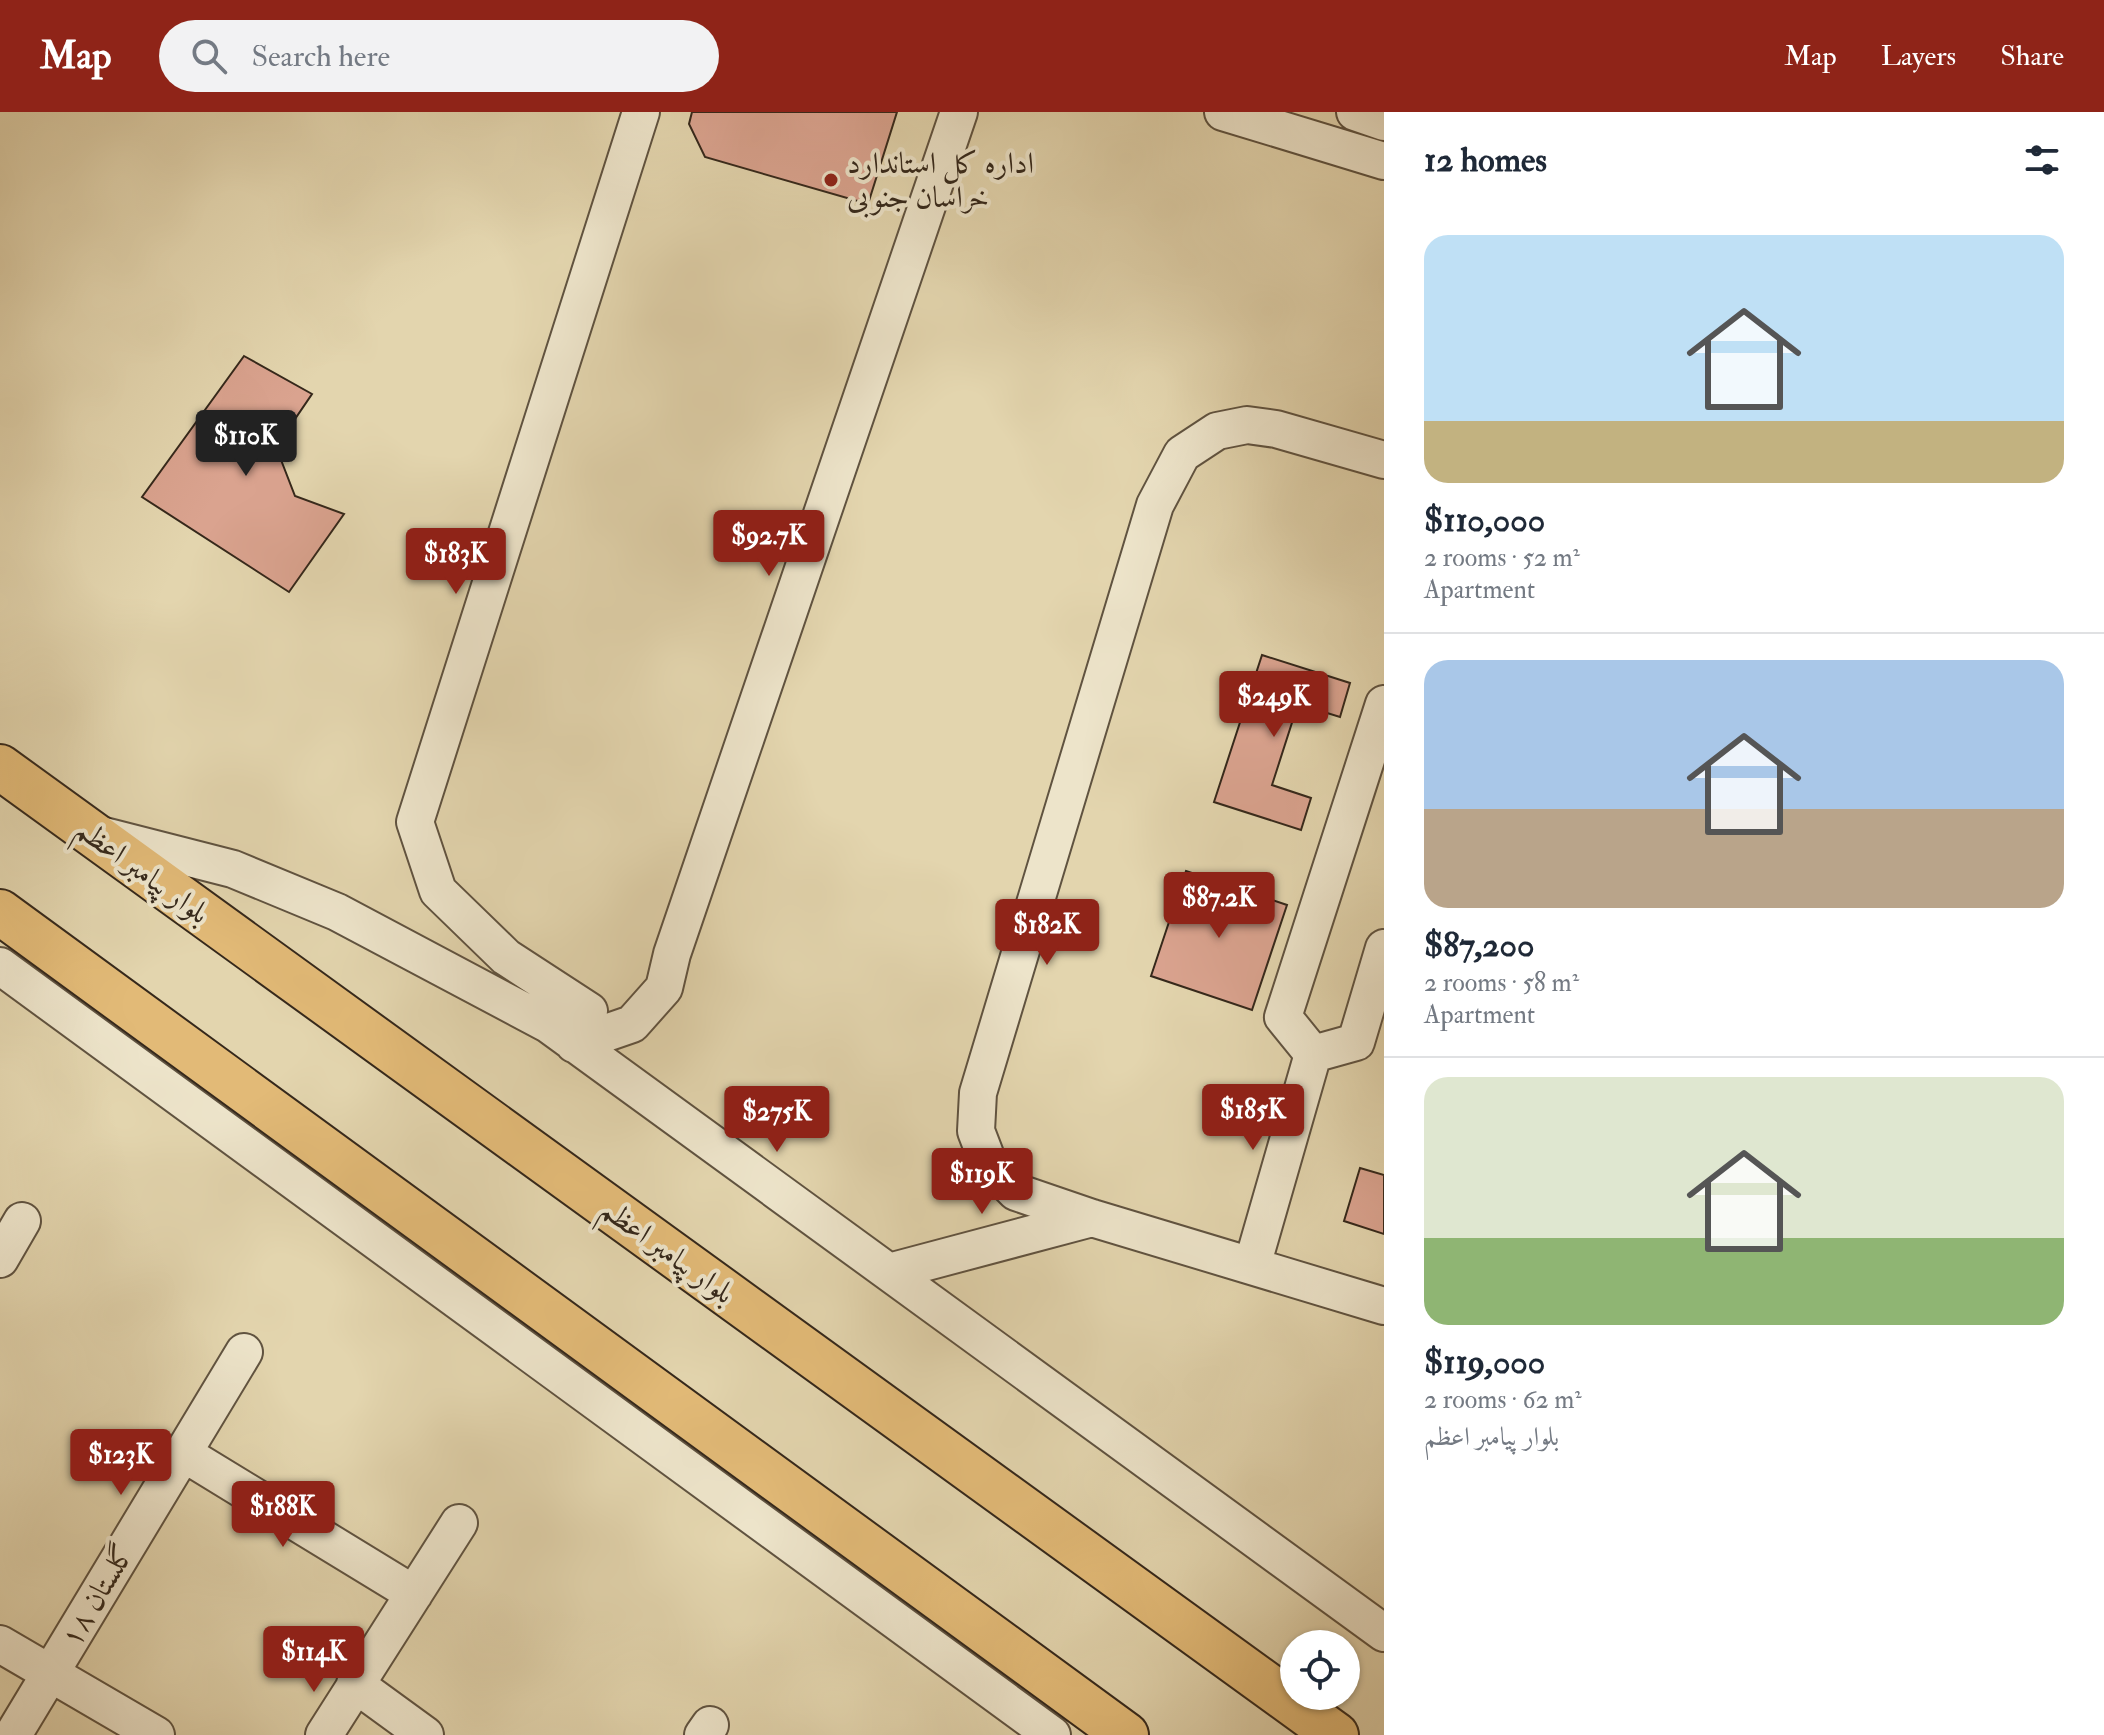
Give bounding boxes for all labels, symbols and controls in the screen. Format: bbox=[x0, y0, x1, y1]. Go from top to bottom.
search box bbox=[159, 20, 719, 92]
text: Map bbox=[40, 32, 111, 80]
icon: search bbox=[187, 34, 231, 78]
text: Search here bbox=[251, 38, 390, 75]
text: Map bbox=[1784, 39, 1837, 74]
text: Layers bbox=[1881, 39, 1956, 74]
text: Share bbox=[2000, 39, 2064, 74]
icon: filters bbox=[2020, 138, 2064, 182]
text: 12 homes bbox=[1424, 139, 1547, 182]
place label: اداره کل استاندارد خراسان جنوبی bbox=[847, 145, 1034, 218]
marker: اداره کل استاندارد خراسان جنوبی bbox=[822, 171, 840, 189]
icon: home bbox=[1672, 287, 1816, 431]
pin: $110K bbox=[190, 410, 302, 478]
text: $110K bbox=[214, 420, 278, 452]
text: $110,000 bbox=[1424, 499, 1545, 542]
pin: $92.7K bbox=[704, 510, 834, 578]
text: $92.7K bbox=[731, 520, 807, 552]
pin: $183K bbox=[400, 528, 512, 596]
text: $183K bbox=[424, 538, 488, 570]
text: 2 rooms · 52 m² bbox=[1424, 542, 1580, 574]
text: Apartment bbox=[1424, 574, 1535, 606]
pin: $249K bbox=[1218, 671, 1330, 739]
text: $249K bbox=[1237, 681, 1311, 713]
icon: home bbox=[1672, 712, 1816, 856]
street label: بلوار پیامبر اعظم bbox=[63, 811, 217, 939]
pin: $87.2K bbox=[1154, 872, 1284, 940]
text: $87.2K bbox=[1182, 882, 1256, 914]
pin: $182K bbox=[991, 899, 1103, 967]
text: $182K bbox=[1013, 909, 1081, 941]
text: $87,200 bbox=[1424, 924, 1534, 967]
text: 2 rooms · 58 m² bbox=[1424, 967, 1579, 999]
text: Apartment bbox=[1424, 999, 1535, 1031]
pin: $185K bbox=[1197, 1084, 1309, 1152]
pin: $275K bbox=[721, 1086, 833, 1154]
text: $185K bbox=[1220, 1094, 1286, 1126]
text: $275K bbox=[742, 1096, 812, 1128]
icon: home bbox=[1672, 1129, 1816, 1273]
pin: $119K bbox=[926, 1148, 1038, 1216]
text: $119K bbox=[950, 1158, 1014, 1190]
street label: بلوار پیامبر اعظم bbox=[588, 1191, 742, 1319]
text: $119,000 bbox=[1424, 1341, 1545, 1384]
text: 2 rooms · 62 m² bbox=[1424, 1384, 1582, 1416]
text: بلوار پیامبر اعظم bbox=[1424, 1421, 1559, 1453]
pin: $123K bbox=[65, 1429, 177, 1497]
text: $123K bbox=[88, 1439, 154, 1471]
pin: $188K bbox=[227, 1481, 339, 1549]
text: $188K bbox=[250, 1491, 316, 1523]
street label: گلستان ۱۸ bbox=[52, 1537, 142, 1653]
pin: $114K bbox=[258, 1626, 370, 1694]
map controls bbox=[1280, 1630, 1360, 1710]
button: locate bbox=[1280, 1630, 1360, 1710]
text: $114K bbox=[281, 1636, 347, 1668]

